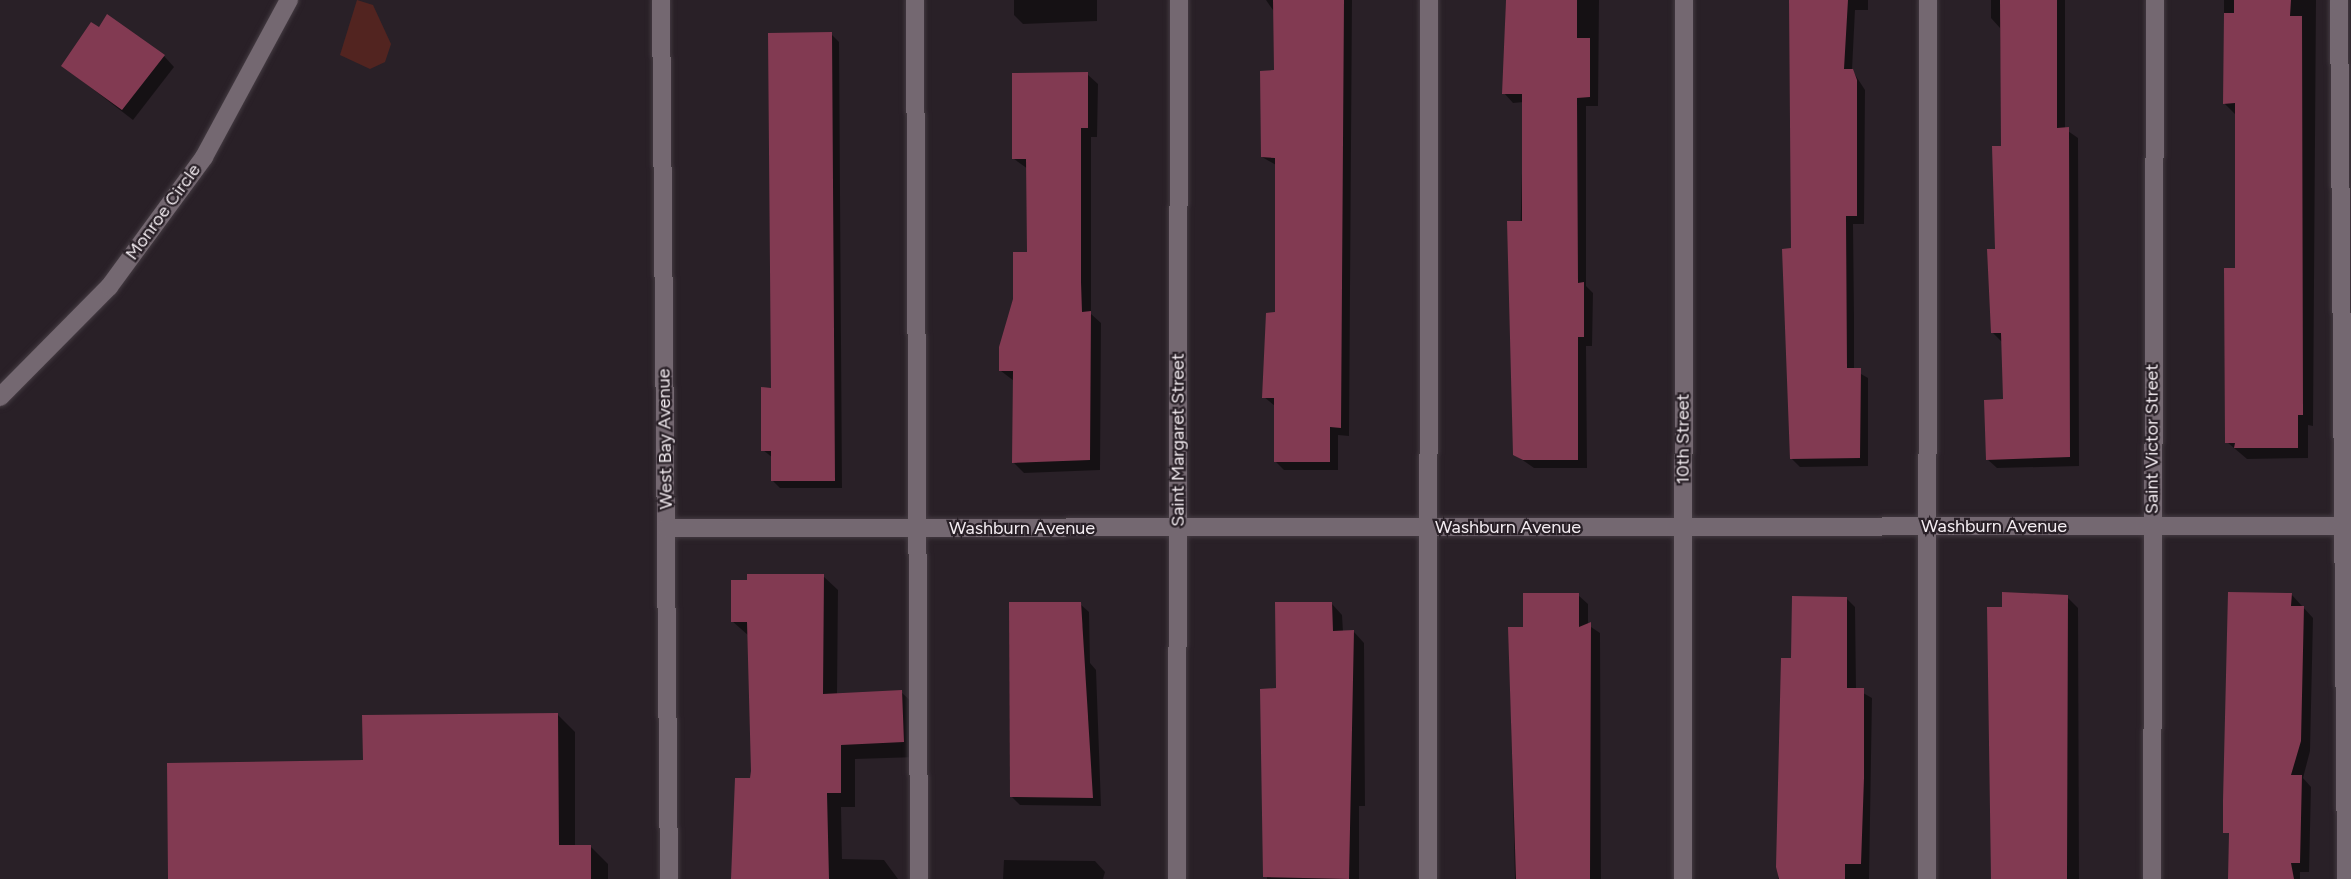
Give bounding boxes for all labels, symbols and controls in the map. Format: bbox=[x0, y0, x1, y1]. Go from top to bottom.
street label: Monroe Circle bbox=[121, 160, 205, 264]
street label: Saint Margaret Street bbox=[1167, 353, 1189, 527]
street label: Saint Victor Street bbox=[2141, 364, 2163, 514]
street label: West Bay Avenue bbox=[653, 368, 677, 510]
street label: 10th Street bbox=[1672, 394, 1694, 484]
street label: Washburn Avenue bbox=[1921, 515, 2067, 537]
street label: Washburn Avenue bbox=[1435, 516, 1581, 538]
street label: Washburn Avenue bbox=[949, 517, 1095, 539]

